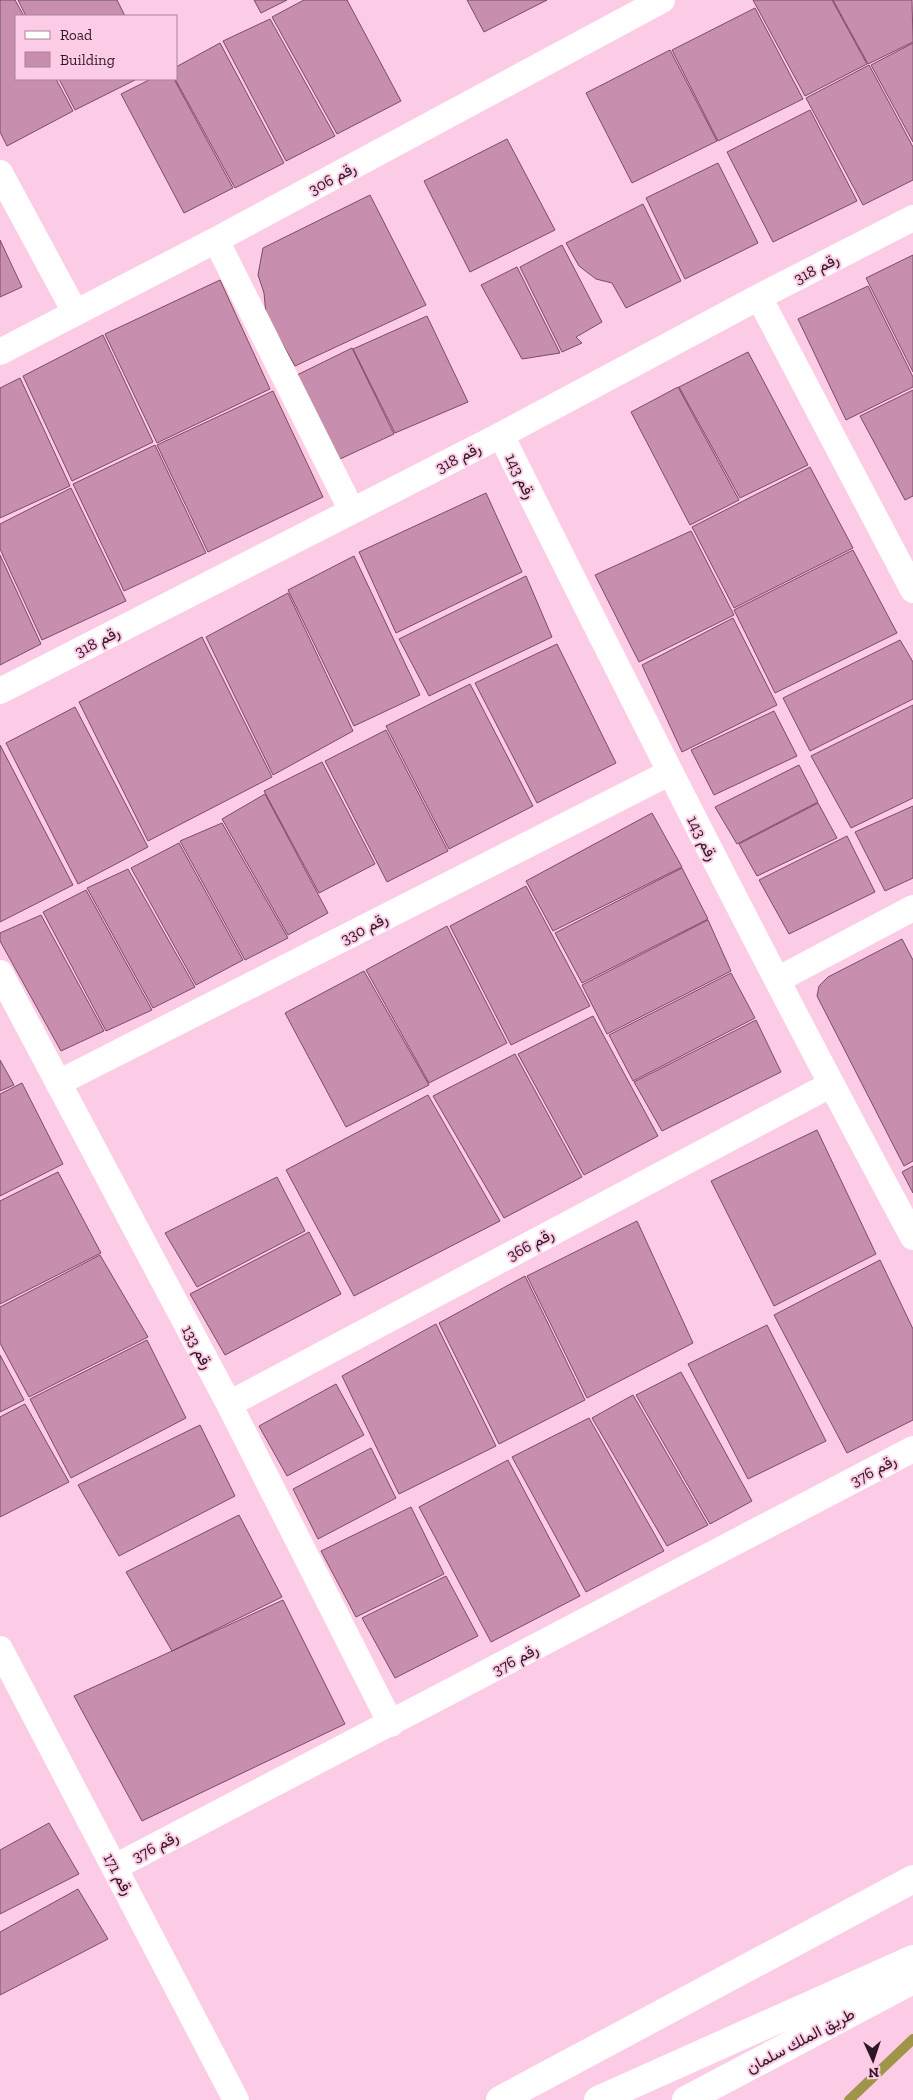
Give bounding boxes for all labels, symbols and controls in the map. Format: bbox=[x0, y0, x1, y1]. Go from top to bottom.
legend bbox=[15, 15, 178, 80]
text: Road bbox=[60, 26, 93, 44]
text: Building bbox=[60, 51, 115, 69]
street label: رقم 306 bbox=[305, 158, 360, 200]
street label: رقم 318 bbox=[791, 249, 842, 289]
street label: رقم 318 bbox=[433, 438, 484, 478]
street label: رقم 143 bbox=[501, 450, 540, 502]
street label: رقم 318 bbox=[72, 622, 123, 662]
street label: رقم 143 bbox=[682, 812, 722, 864]
street label: رقم 330 bbox=[337, 909, 391, 949]
street label: رقم 366 bbox=[504, 1224, 557, 1266]
street label: رقم 133 bbox=[177, 1322, 217, 1373]
street label: رقم 376 bbox=[847, 1450, 900, 1491]
street label: رقم 376 bbox=[489, 1639, 542, 1680]
street label: رقم 376 bbox=[129, 1827, 182, 1867]
street label: رقم 171 bbox=[99, 1850, 138, 1899]
street label: طريق الملك سلمان bbox=[743, 2004, 858, 2078]
north arrow bbox=[848, 2035, 898, 2085]
text: N bbox=[868, 2064, 879, 2081]

